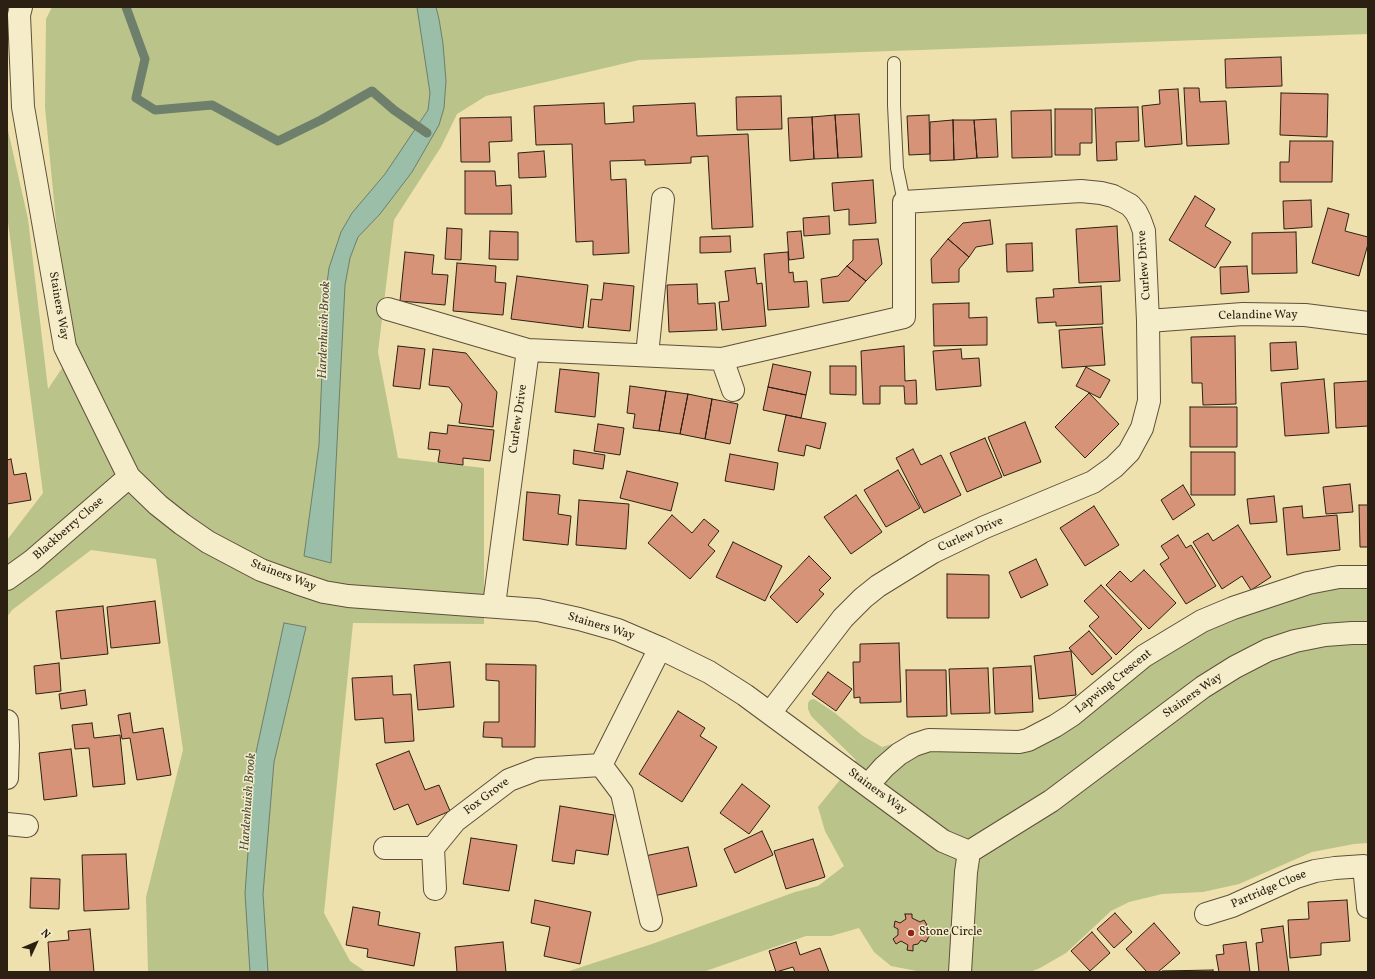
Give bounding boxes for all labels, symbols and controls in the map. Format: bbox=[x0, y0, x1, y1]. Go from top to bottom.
street label: Curlew Drive bbox=[1135, 230, 1155, 300]
street label: Stainers Way bbox=[45, 271, 71, 341]
water label: Hardenhuish Brook bbox=[315, 281, 335, 379]
street label: Celandine Way bbox=[1218, 308, 1298, 324]
street label: Curlew Drive bbox=[507, 383, 531, 455]
street label: Blackberry Close bbox=[31, 495, 107, 563]
street label: Curlew Drive bbox=[936, 514, 1006, 556]
street label: Stainers Way bbox=[248, 557, 318, 595]
street label: Stainers Way bbox=[566, 610, 636, 644]
street label: Lapwing Crescent bbox=[1073, 647, 1155, 717]
street label: Stainers Way bbox=[1161, 670, 1225, 722]
water label: Hardenhuish Brook bbox=[238, 753, 260, 851]
street label: Stainers Way bbox=[845, 766, 909, 818]
street label: Fox Grove bbox=[462, 775, 512, 819]
street label: Partridge Close bbox=[1229, 868, 1309, 912]
north arrow bbox=[16, 923, 56, 963]
text: N bbox=[37, 926, 53, 942]
place label: Stone Circle bbox=[919, 926, 982, 940]
marker: Stone Circle bbox=[906, 928, 916, 938]

